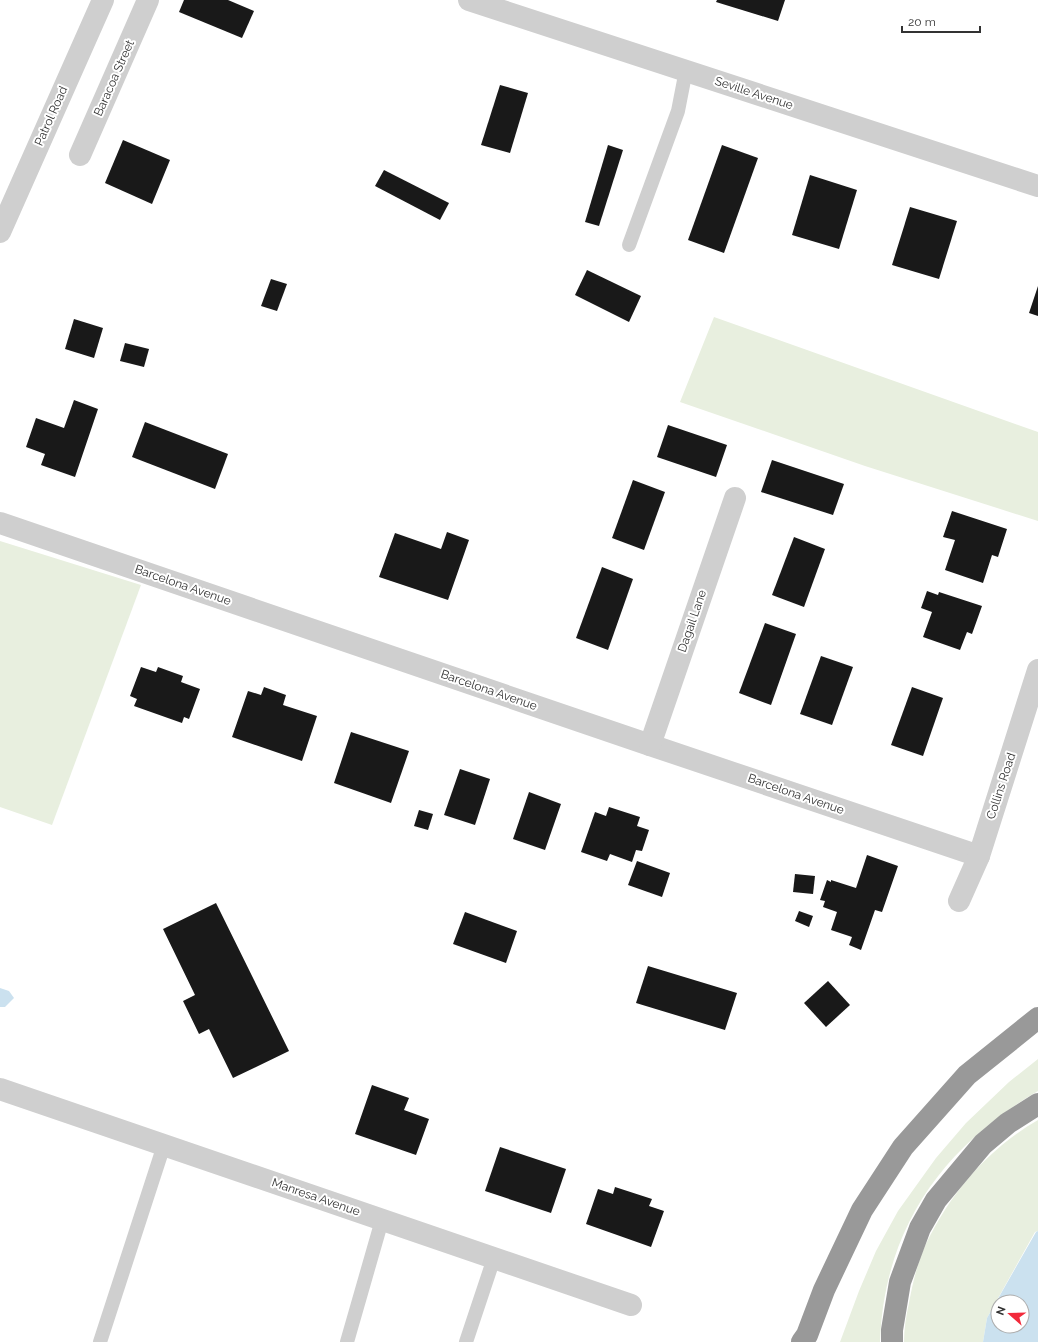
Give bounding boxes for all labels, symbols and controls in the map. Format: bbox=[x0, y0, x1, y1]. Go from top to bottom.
scale bar bbox=[902, 8, 980, 34]
text: 20 m bbox=[908, 15, 936, 29]
street label: Baracoa Street bbox=[91, 38, 137, 118]
street label: Seville Avenue bbox=[713, 74, 795, 112]
street label: Patrol Road bbox=[32, 84, 70, 148]
street label: Barcelona Avenue bbox=[133, 562, 233, 608]
street label: Dagail Lane bbox=[675, 588, 709, 654]
street label: Barcelona Avenue bbox=[439, 667, 539, 713]
street label: Collins Road bbox=[984, 751, 1018, 821]
street label: Barcelona Avenue bbox=[746, 771, 846, 817]
street label: Manresa Avenue bbox=[270, 1175, 362, 1219]
north arrow bbox=[990, 1294, 1030, 1334]
text: N bbox=[994, 1305, 1009, 1317]

